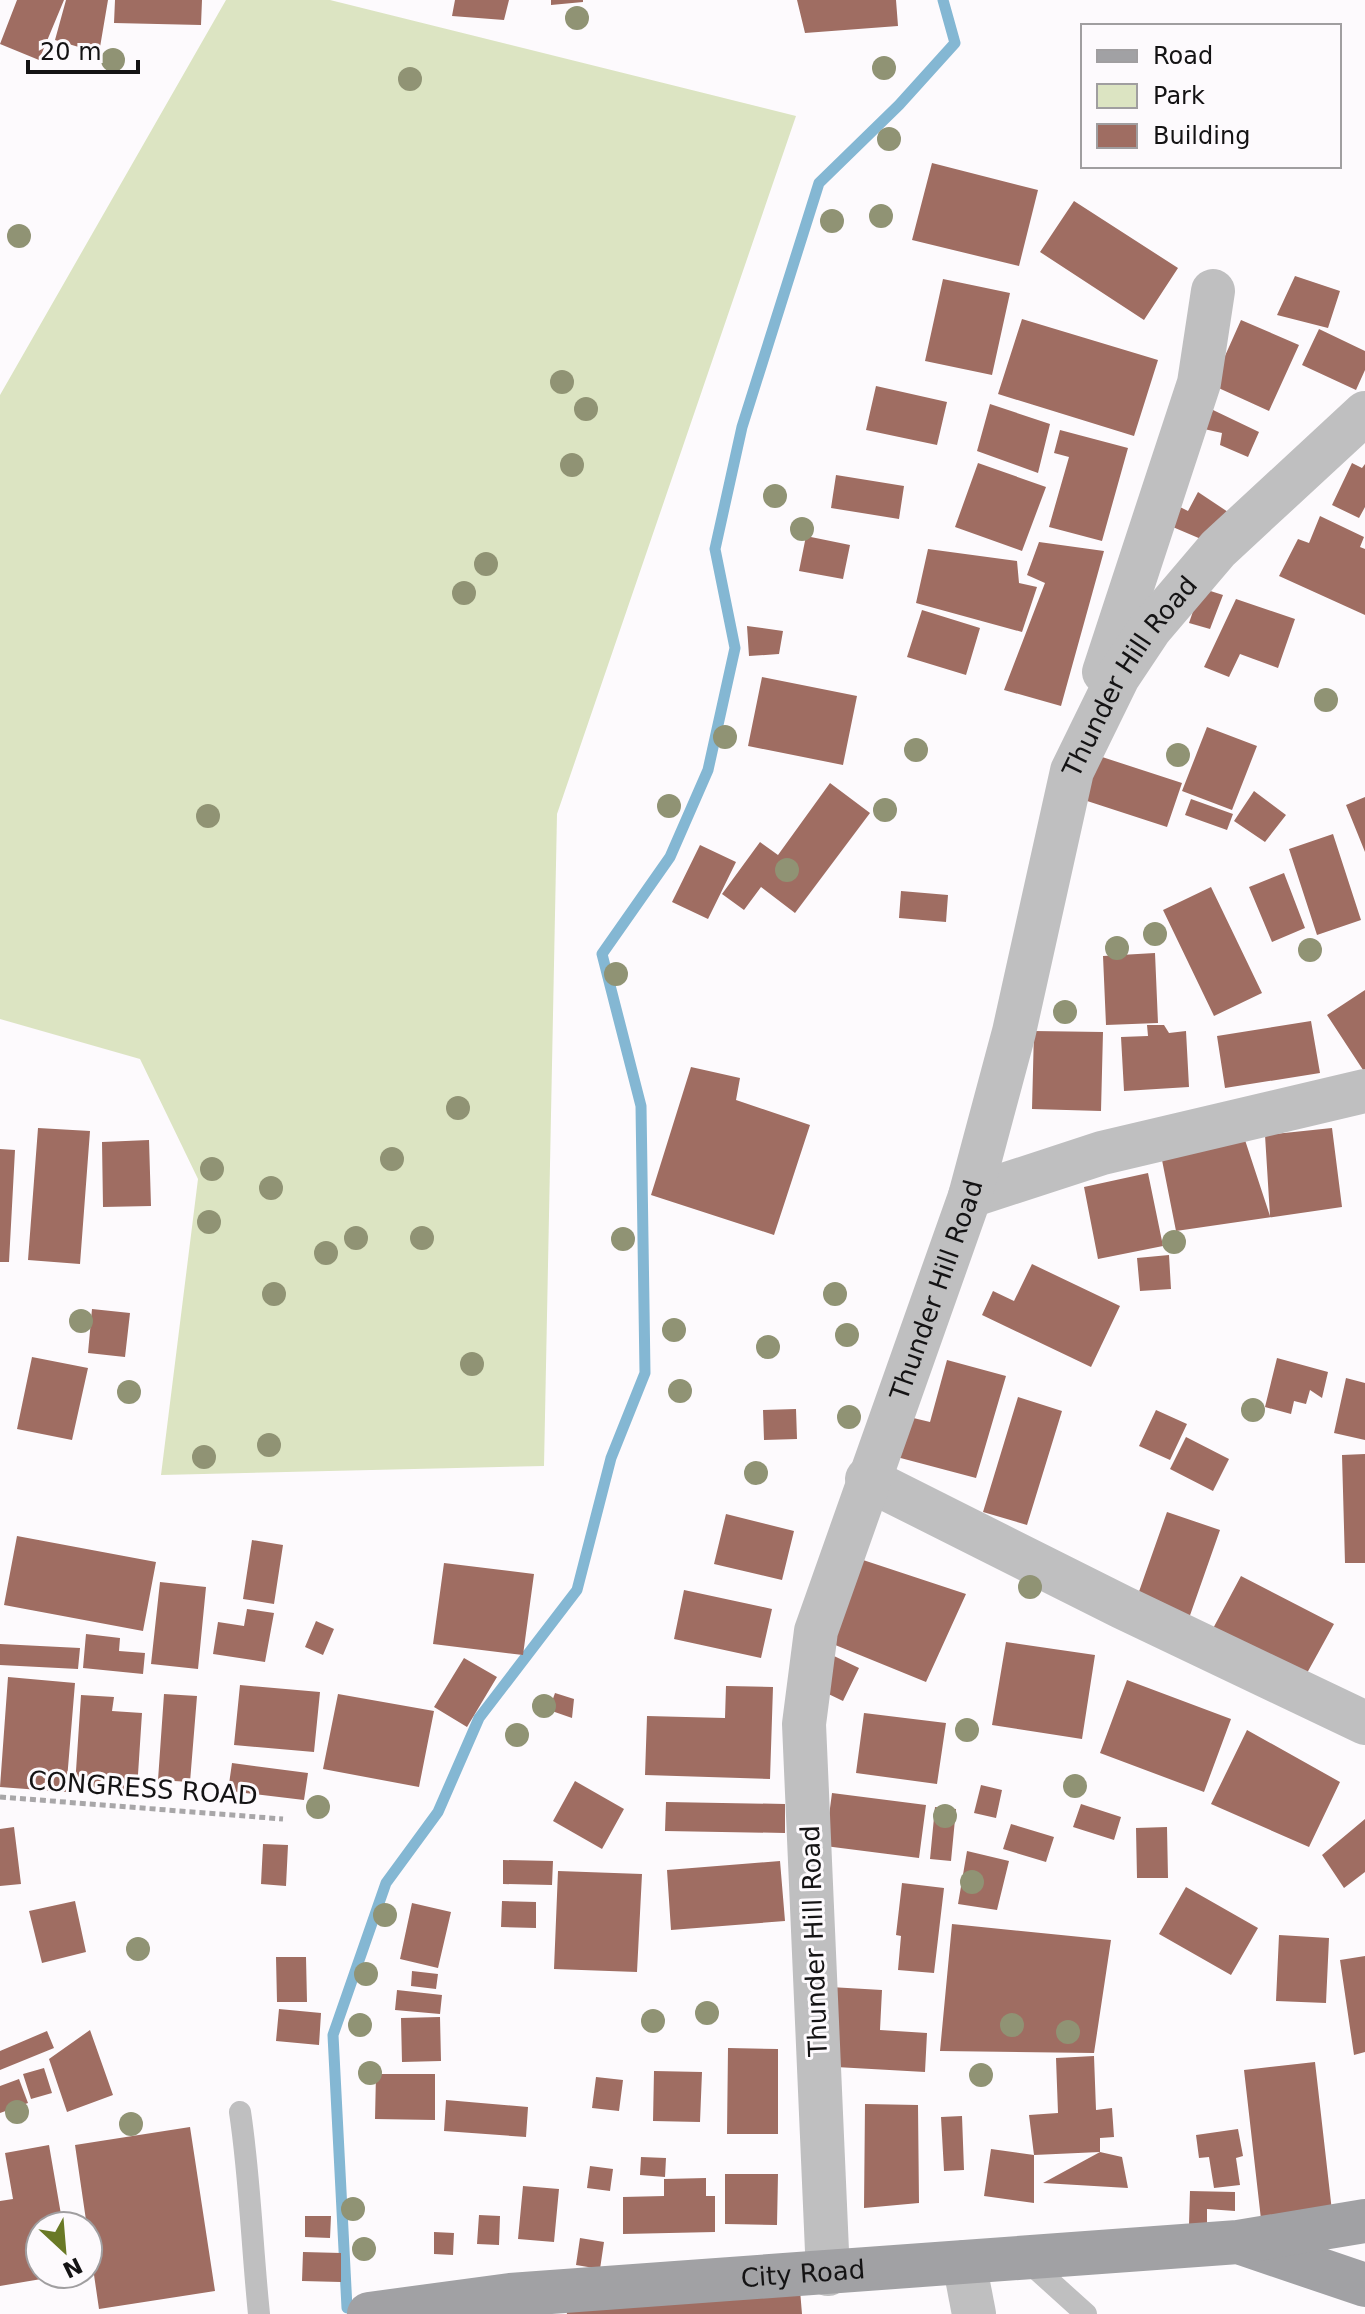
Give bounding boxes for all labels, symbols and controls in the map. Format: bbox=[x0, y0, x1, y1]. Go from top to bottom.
scale bar bbox=[28, 24, 138, 74]
legend bbox=[1081, 24, 1341, 168]
text: 20 m bbox=[40, 38, 102, 66]
text: Road bbox=[1153, 42, 1213, 70]
text: Park bbox=[1153, 82, 1205, 110]
text: Building bbox=[1153, 122, 1250, 150]
street label: Thunder Hill Road bbox=[1056, 570, 1203, 783]
street label: Thunder Hill Road bbox=[884, 1177, 989, 1405]
street label: CONGRESS ROAD bbox=[27, 1765, 259, 1811]
street label: Thunder Hill Road bbox=[795, 1825, 833, 2058]
north arrow bbox=[24, 2210, 104, 2290]
text: N bbox=[59, 2252, 86, 2283]
street label: City Road bbox=[740, 2254, 866, 2293]

